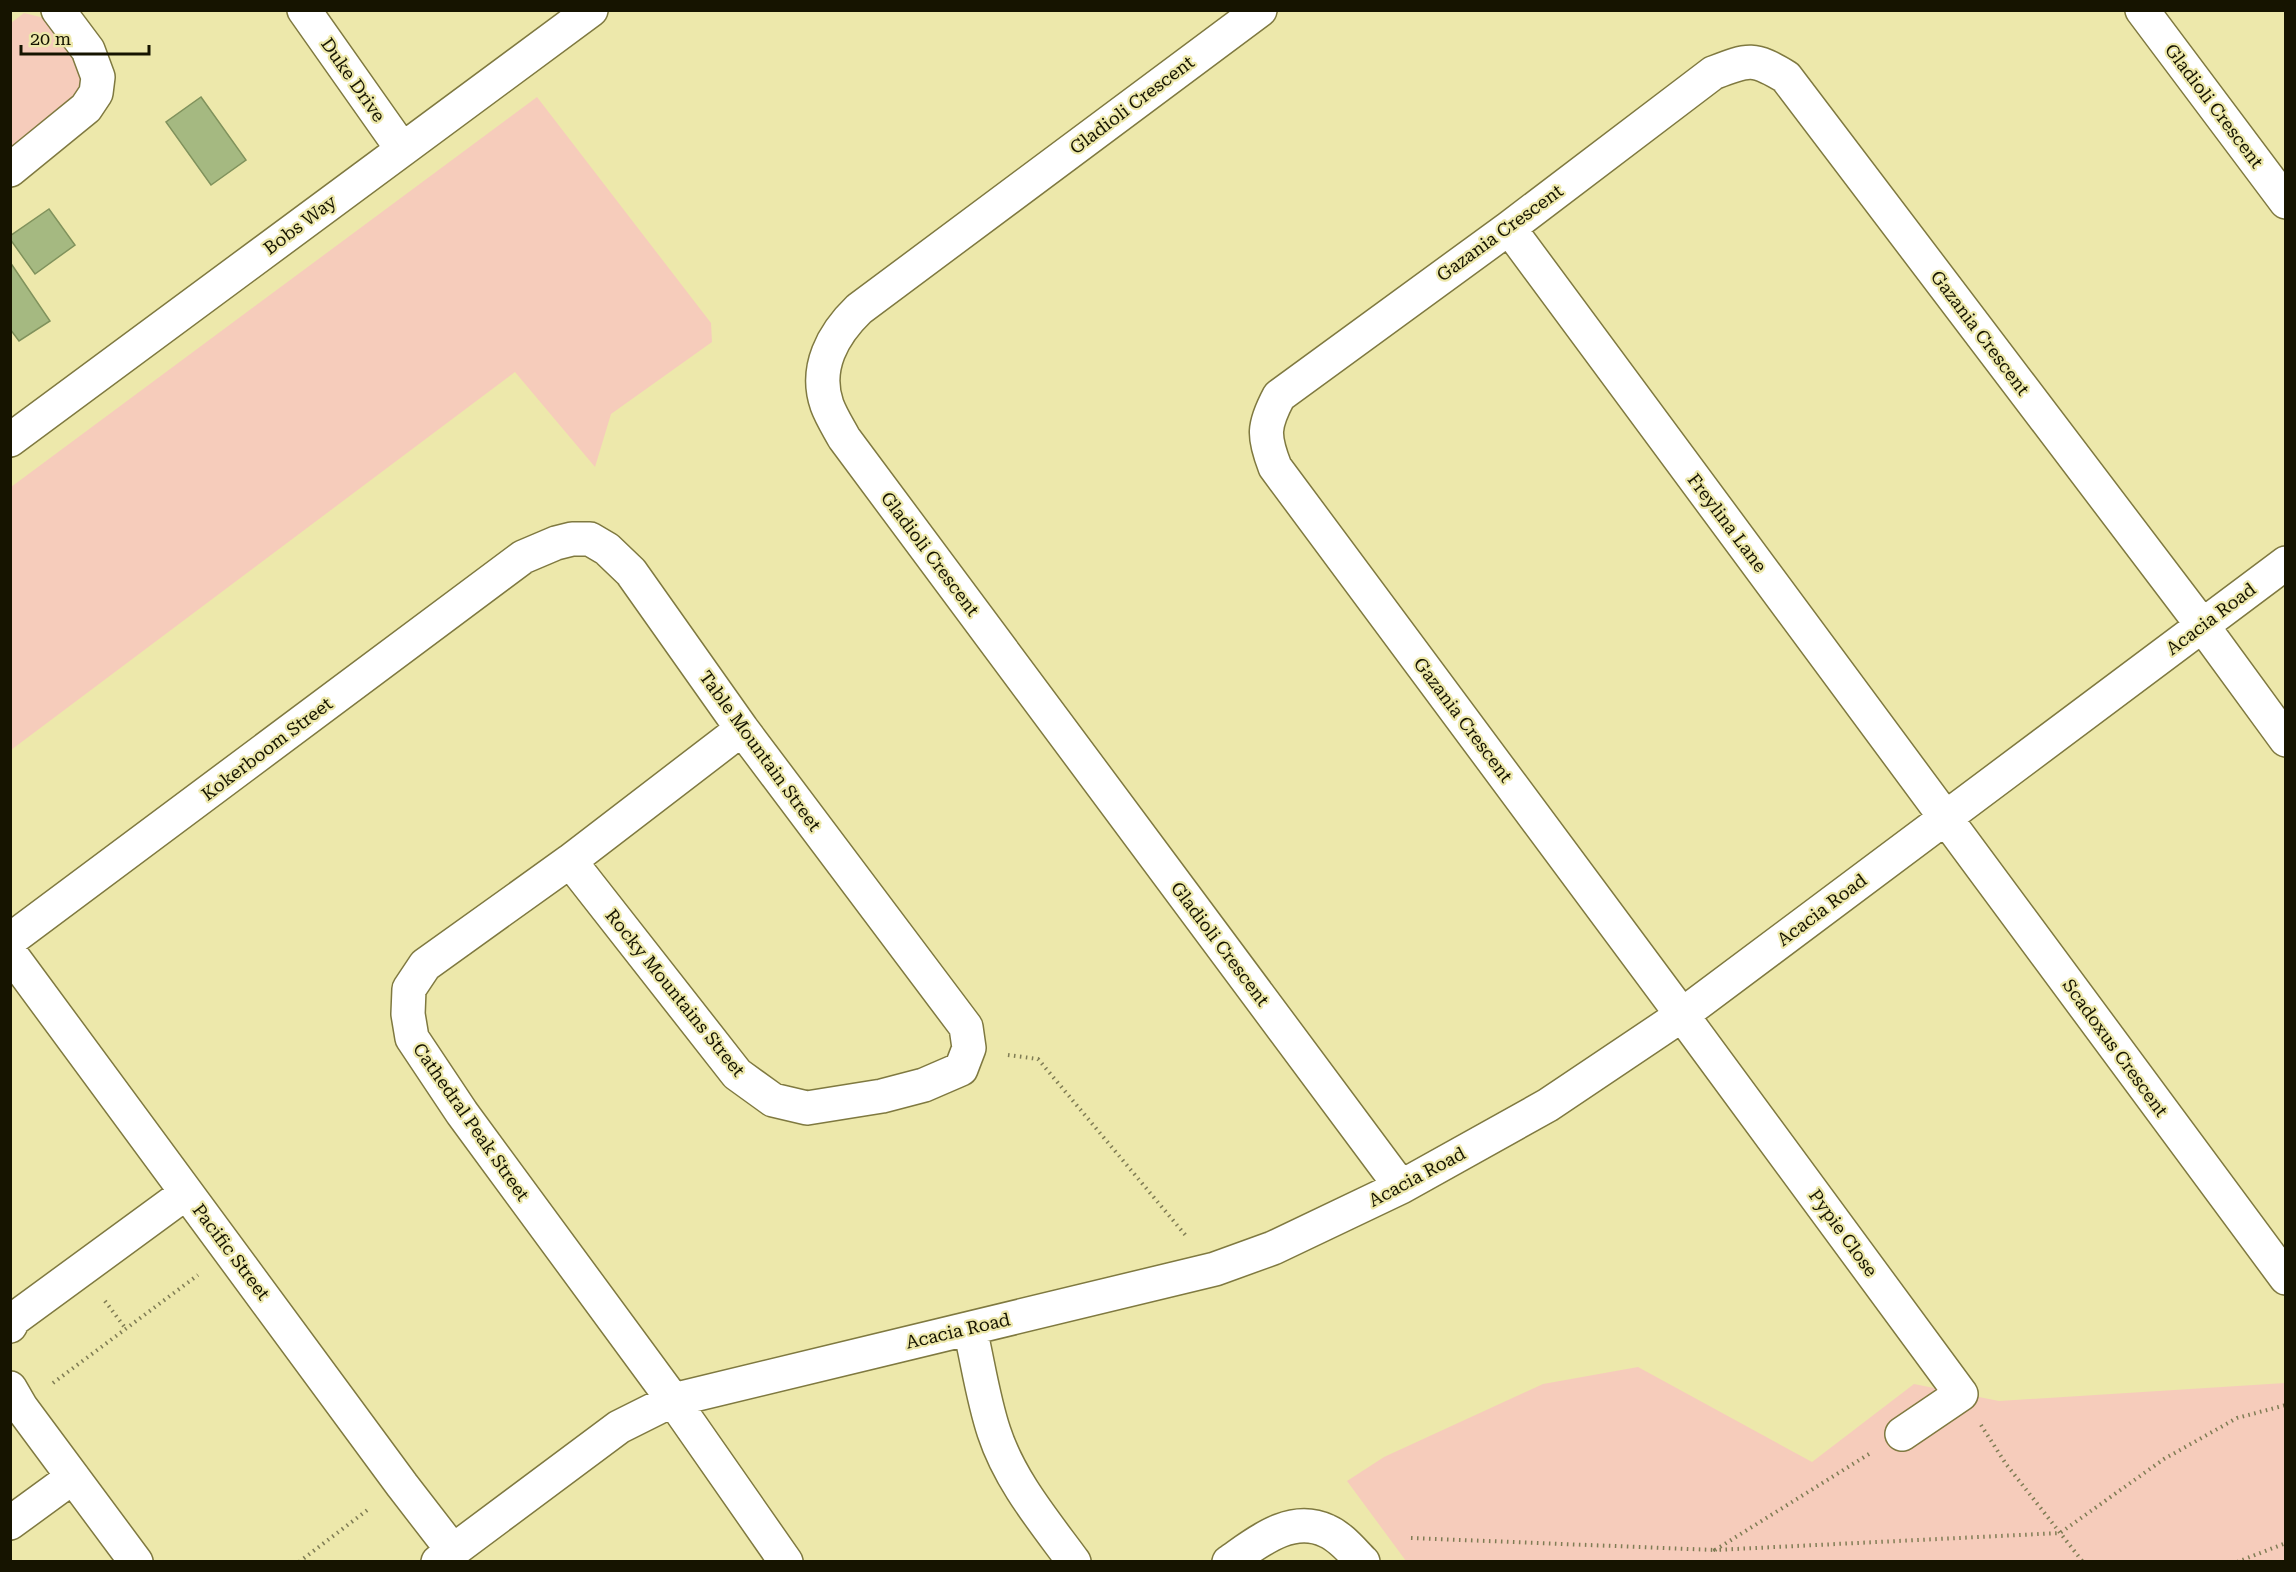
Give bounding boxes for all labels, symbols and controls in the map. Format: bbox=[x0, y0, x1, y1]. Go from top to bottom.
scale bar bbox=[21, 18, 148, 56]
text: 20 m bbox=[30, 28, 71, 49]
street label: Duke Drive bbox=[317, 34, 390, 126]
street label: Gladioli Crescent bbox=[2161, 39, 2268, 172]
street label: Gladioli Crescent bbox=[1065, 51, 1198, 158]
street label: Gazania Crescent bbox=[1433, 180, 1567, 285]
street label: Bobs Way bbox=[259, 190, 340, 259]
street label: Gazania Crescent bbox=[1927, 266, 2034, 399]
street label: Freylina Lane bbox=[1684, 469, 1771, 576]
street label: Gladioli Crescent bbox=[877, 487, 984, 620]
street label: Acacia Road bbox=[2162, 578, 2260, 659]
street label: Gazania Crescent bbox=[1410, 653, 1517, 786]
street label: Table Mountain Street bbox=[695, 666, 826, 835]
street label: Kokerboom Street bbox=[197, 692, 336, 805]
street label: Acacia Road bbox=[1773, 869, 1871, 950]
street label: Gladioli Crescent bbox=[1167, 877, 1274, 1010]
street label: Rocky Mountains Street bbox=[601, 905, 750, 1081]
street label: Scadoxus Crescent bbox=[2058, 975, 2173, 1121]
street label: Cathedral Peak Street bbox=[409, 1039, 534, 1205]
street label: Acacia Road bbox=[1365, 1142, 1469, 1211]
street label: Pypie Close bbox=[1805, 1185, 1882, 1280]
street label: Pacific Street bbox=[188, 1200, 275, 1304]
street label: Acacia Road bbox=[904, 1308, 1013, 1353]

